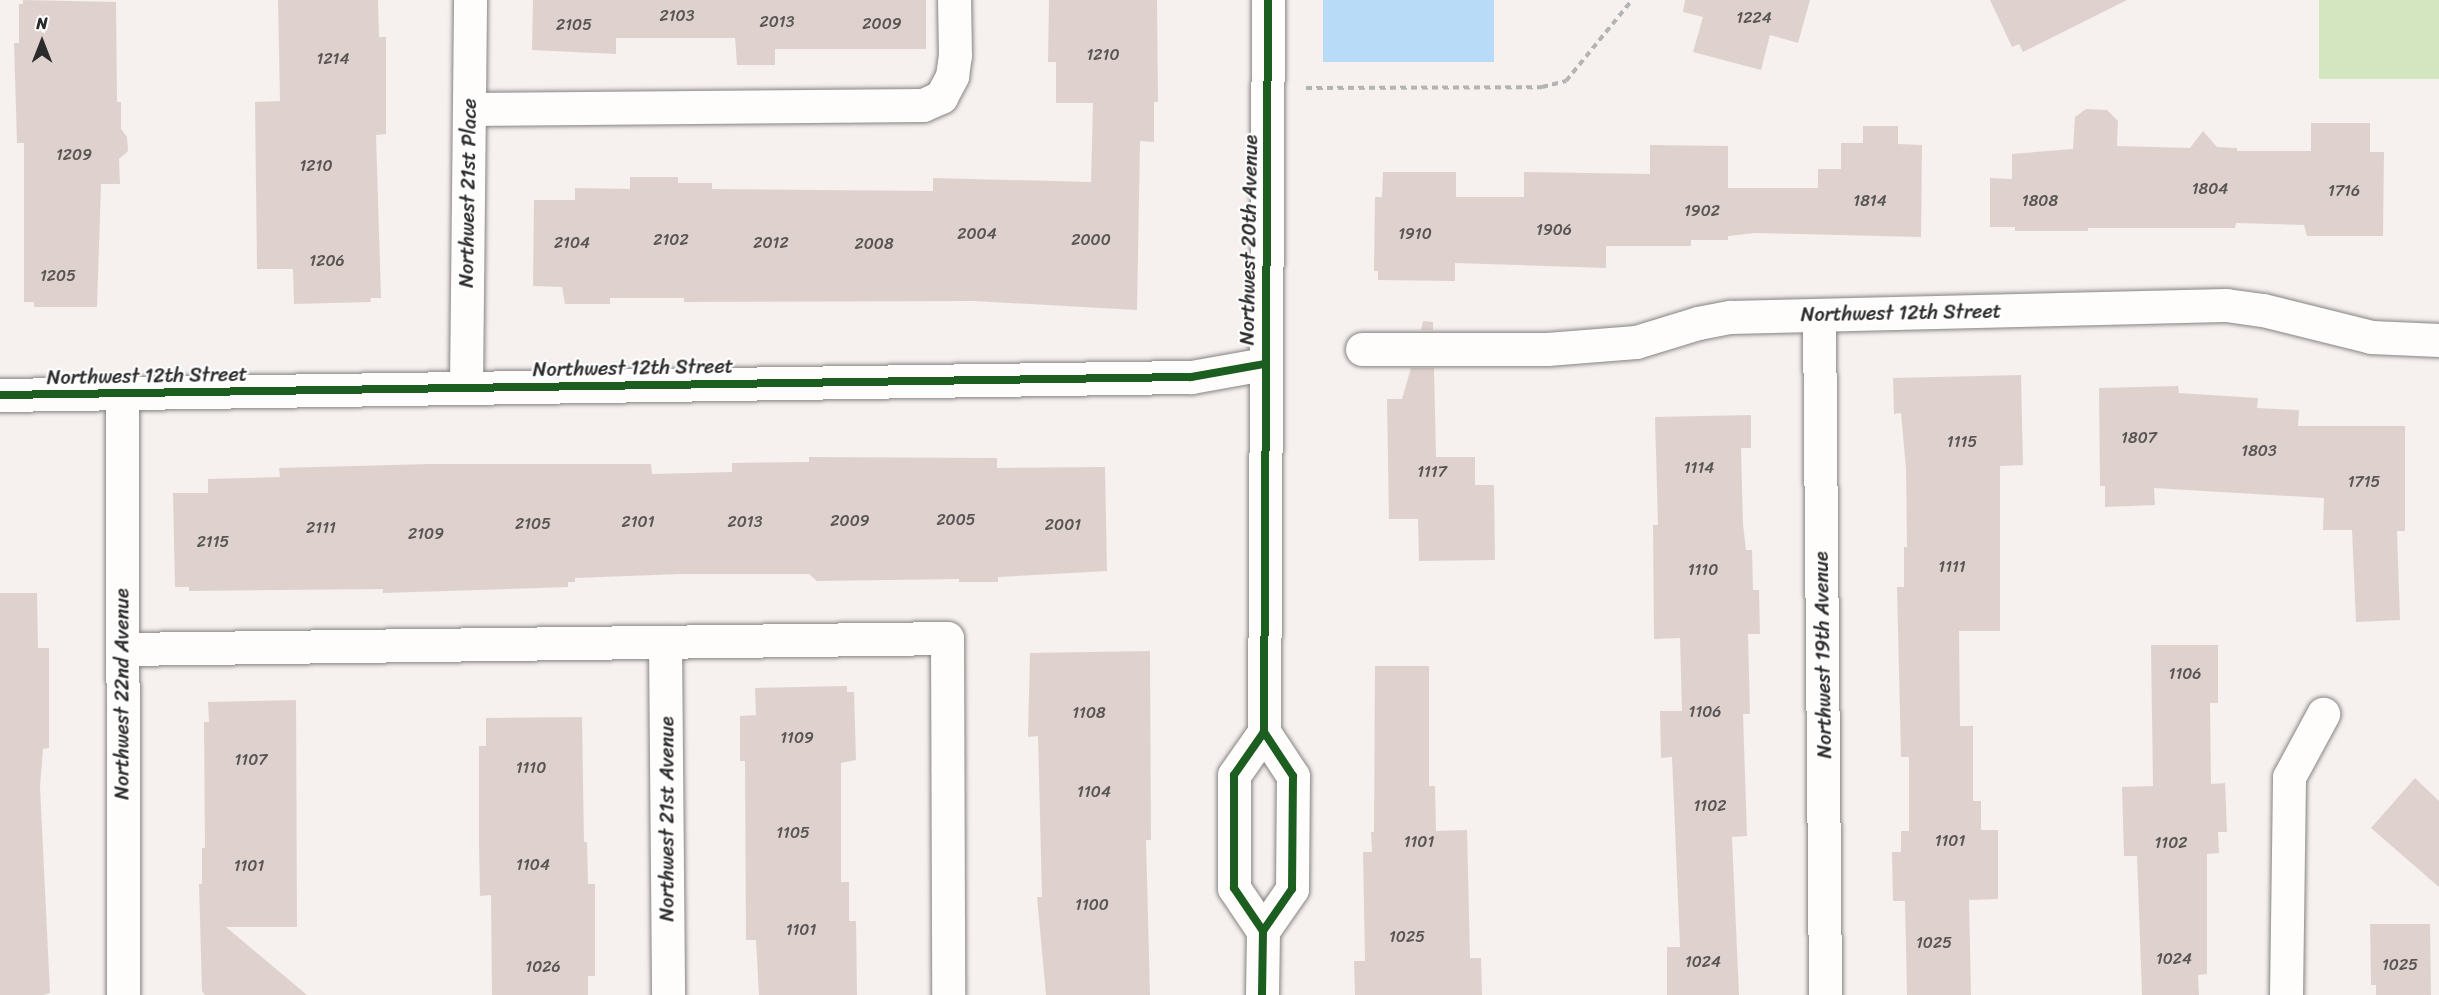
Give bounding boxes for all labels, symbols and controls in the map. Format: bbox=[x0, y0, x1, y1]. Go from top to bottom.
house number: 2103 bbox=[660, 6, 694, 26]
house number: 1224 bbox=[1736, 8, 1772, 28]
text: N bbox=[36, 9, 48, 38]
north arrow bbox=[12, 12, 72, 72]
house number: 2013 bbox=[760, 12, 794, 32]
house number: 2009 bbox=[862, 14, 902, 34]
house number: 2105 bbox=[556, 15, 592, 35]
house number: 1210 bbox=[1086, 45, 1120, 65]
house number: 1214 bbox=[317, 49, 349, 69]
street label: Northwest 21st Place bbox=[454, 98, 482, 288]
street label: Northwest 20th Avenue bbox=[1235, 135, 1263, 345]
house number: 1209 bbox=[56, 145, 92, 165]
house number: 1210 bbox=[299, 156, 333, 176]
house number: 1804 bbox=[2192, 179, 2228, 199]
house number: 1716 bbox=[2328, 181, 2360, 201]
house number: 1814 bbox=[1853, 191, 1887, 211]
house number: 1808 bbox=[2022, 191, 2058, 211]
house number: 1902 bbox=[1684, 201, 1720, 221]
house number: 1906 bbox=[1536, 220, 1572, 240]
house number: 2004 bbox=[957, 224, 997, 244]
house number: 1910 bbox=[1398, 224, 1432, 244]
house number: 2102 bbox=[653, 230, 689, 250]
house number: 2000 bbox=[1071, 230, 1111, 250]
house number: 2104 bbox=[554, 233, 590, 253]
house number: 2012 bbox=[753, 233, 789, 253]
house number: 2008 bbox=[854, 234, 894, 254]
house number: 1206 bbox=[309, 251, 345, 271]
house number: 1205 bbox=[40, 266, 76, 286]
street label: Northwest 12th Street bbox=[1800, 299, 2002, 327]
street label: Northwest 12th Street bbox=[532, 354, 734, 382]
street label: Northwest 12th Street bbox=[46, 362, 248, 390]
house number: 1807 bbox=[2121, 428, 2157, 448]
house number: 1115 bbox=[1947, 432, 1977, 452]
house number: 1803 bbox=[2241, 441, 2277, 461]
house number: 1114 bbox=[1684, 458, 1714, 478]
house number: 1117 bbox=[1417, 462, 1447, 482]
house number: 1715 bbox=[2348, 472, 2380, 492]
house number: 2005 bbox=[936, 510, 976, 530]
house number: 2009 bbox=[830, 511, 870, 531]
house number: 2101 bbox=[621, 512, 655, 532]
house number: 2013 bbox=[728, 512, 762, 532]
house number: 2105 bbox=[515, 514, 551, 534]
house number: 2001 bbox=[1045, 515, 1081, 535]
house number: 2111 bbox=[306, 518, 336, 538]
house number: 2109 bbox=[408, 524, 444, 544]
house number: 2115 bbox=[197, 532, 229, 552]
street label: Northwest 19th Avenue bbox=[1809, 551, 1837, 759]
house number: 1111 bbox=[1938, 557, 1966, 577]
house number: 1110 bbox=[1688, 560, 1718, 580]
street label: Northwest 22nd Avenue bbox=[110, 588, 134, 800]
house number: 1106 bbox=[2169, 664, 2201, 684]
house number: 1106 bbox=[1689, 702, 1721, 722]
house number: 1108 bbox=[1072, 703, 1106, 723]
street label: Northwest 21st Avenue bbox=[655, 716, 679, 922]
house number: 1109 bbox=[780, 728, 814, 748]
house number: 1107 bbox=[235, 750, 267, 770]
house number: 1110 bbox=[516, 758, 546, 778]
house number: 1104 bbox=[1077, 782, 1111, 802]
house number: 1102 bbox=[1693, 796, 1727, 816]
house number: 1105 bbox=[776, 823, 810, 843]
house number: 1101 bbox=[1935, 831, 1965, 851]
house number: 1101 bbox=[1404, 832, 1434, 852]
house number: 1102 bbox=[2154, 833, 2188, 853]
house number: 1104 bbox=[516, 855, 550, 875]
house number: 1101 bbox=[234, 856, 264, 876]
house number: 1100 bbox=[1075, 895, 1109, 915]
house number: 1101 bbox=[786, 920, 816, 940]
house number: 1025 bbox=[1389, 927, 1425, 947]
house number: 1025 bbox=[1916, 933, 1952, 953]
house number: 1024 bbox=[2156, 949, 2192, 969]
house number: 1024 bbox=[1685, 952, 1721, 972]
house number: 1025 bbox=[2382, 955, 2418, 975]
house number: 1026 bbox=[525, 957, 561, 977]

